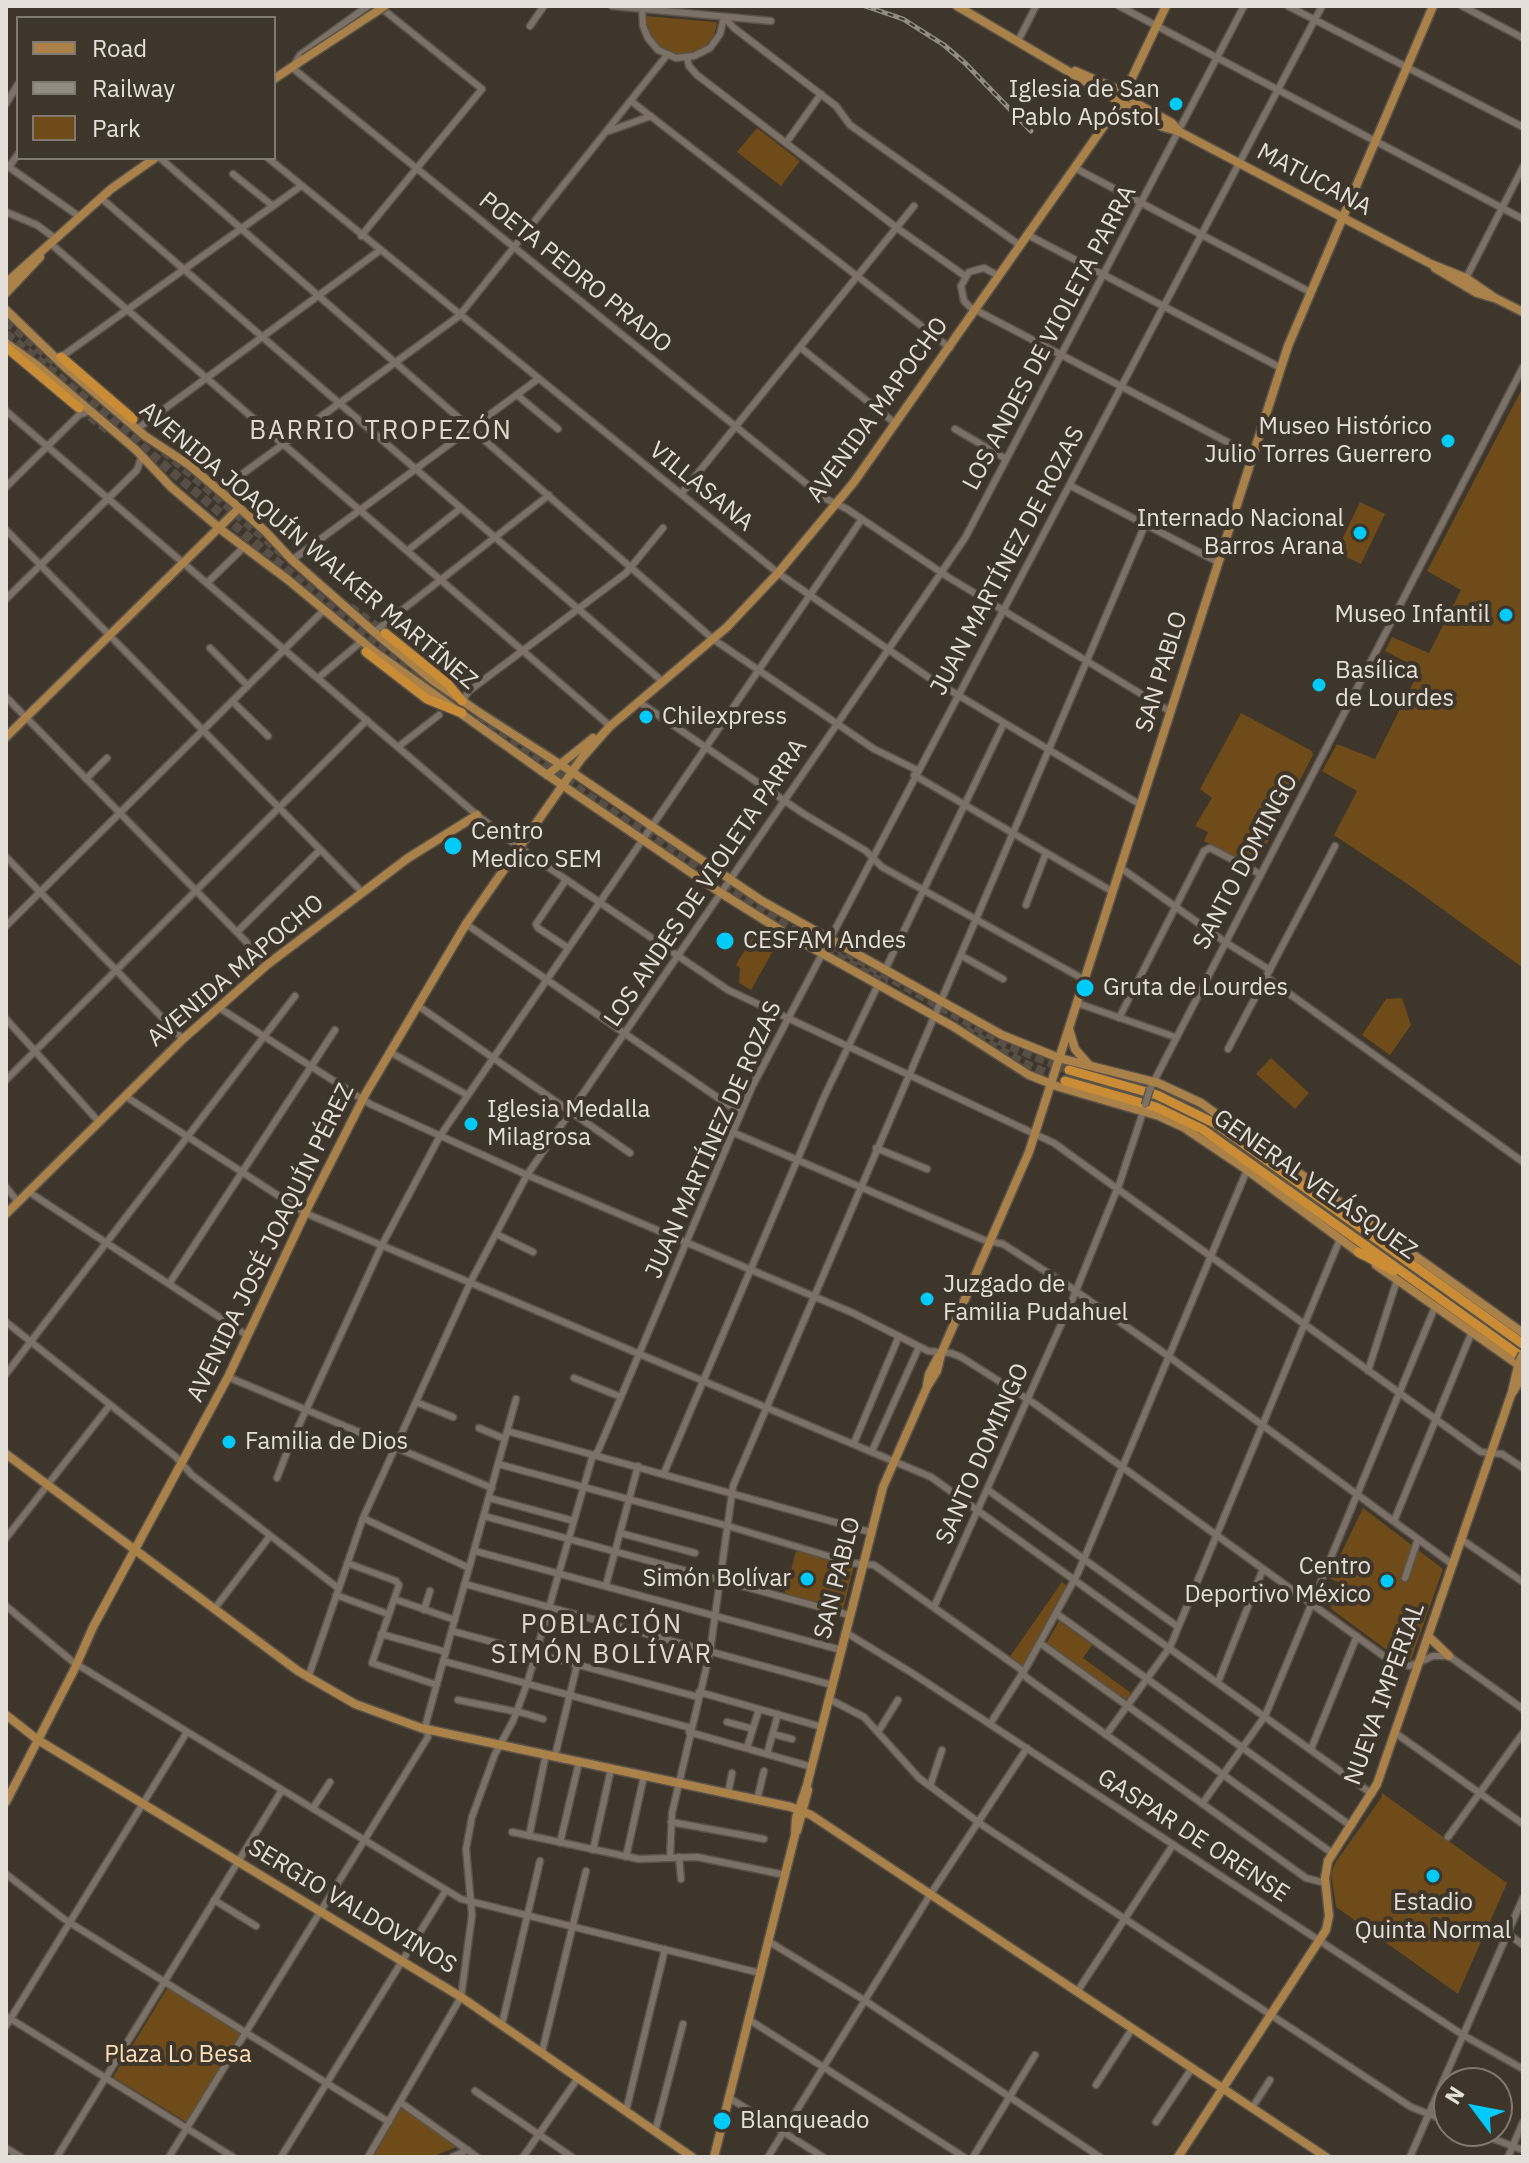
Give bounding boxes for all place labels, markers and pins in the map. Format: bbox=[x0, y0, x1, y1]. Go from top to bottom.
place label: Iglesia de San Pablo Apóstol bbox=[1009, 76, 1160, 132]
marker: Iglesia de San Pablo Apóstol bbox=[1167, 95, 1185, 113]
place label: Museo Histórico Julio Torres Guerrero bbox=[1205, 413, 1432, 469]
marker: Museo Histórico Julio Torres Guerrero bbox=[1439, 432, 1457, 450]
place label: Internado Nacional Barros Arana bbox=[1137, 505, 1344, 561]
marker: Internado Nacional Barros Arana bbox=[1351, 524, 1369, 542]
place label: Museo Infantil bbox=[1335, 601, 1490, 629]
marker: Museo Infantil bbox=[1497, 606, 1515, 624]
place label: Basílica de Lourdes bbox=[1335, 657, 1454, 713]
marker: Basílica de Lourdes bbox=[1310, 676, 1328, 694]
place label: Chilexpress bbox=[662, 703, 787, 731]
marker: Chilexpress bbox=[637, 708, 655, 726]
place label: Centro Medico SEM bbox=[471, 818, 602, 874]
marker: Centro Medico SEM bbox=[442, 835, 464, 857]
place label: CESFAM Andes bbox=[743, 927, 907, 955]
marker: CESFAM Andes bbox=[714, 930, 736, 952]
place label: Gruta de Lourdes bbox=[1103, 974, 1288, 1002]
marker: Gruta de Lourdes bbox=[1074, 977, 1096, 999]
place label: Iglesia Medalla Milagrosa bbox=[487, 1096, 650, 1152]
marker: Iglesia Medalla Milagrosa bbox=[462, 1115, 480, 1133]
place label: Juzgado de Familia Pudahuel bbox=[943, 1271, 1128, 1327]
marker: Juzgado de Familia Pudahuel bbox=[918, 1290, 936, 1308]
place label: Familia de Dios bbox=[245, 1428, 408, 1456]
marker: Familia de Dios bbox=[220, 1433, 238, 1451]
place label: Centro Deportivo México bbox=[1184, 1553, 1371, 1609]
place label: Simón Bolívar bbox=[643, 1565, 791, 1593]
marker: Simón Bolívar bbox=[798, 1570, 816, 1588]
marker: Centro Deportivo México bbox=[1378, 1572, 1396, 1590]
marker: Estadio Quinta Normal bbox=[1424, 1867, 1442, 1885]
place label: Estadio Quinta Normal bbox=[1355, 1889, 1511, 1945]
place label: Blanqueado bbox=[740, 2107, 870, 2135]
marker: Blanqueado bbox=[711, 2110, 733, 2132]

